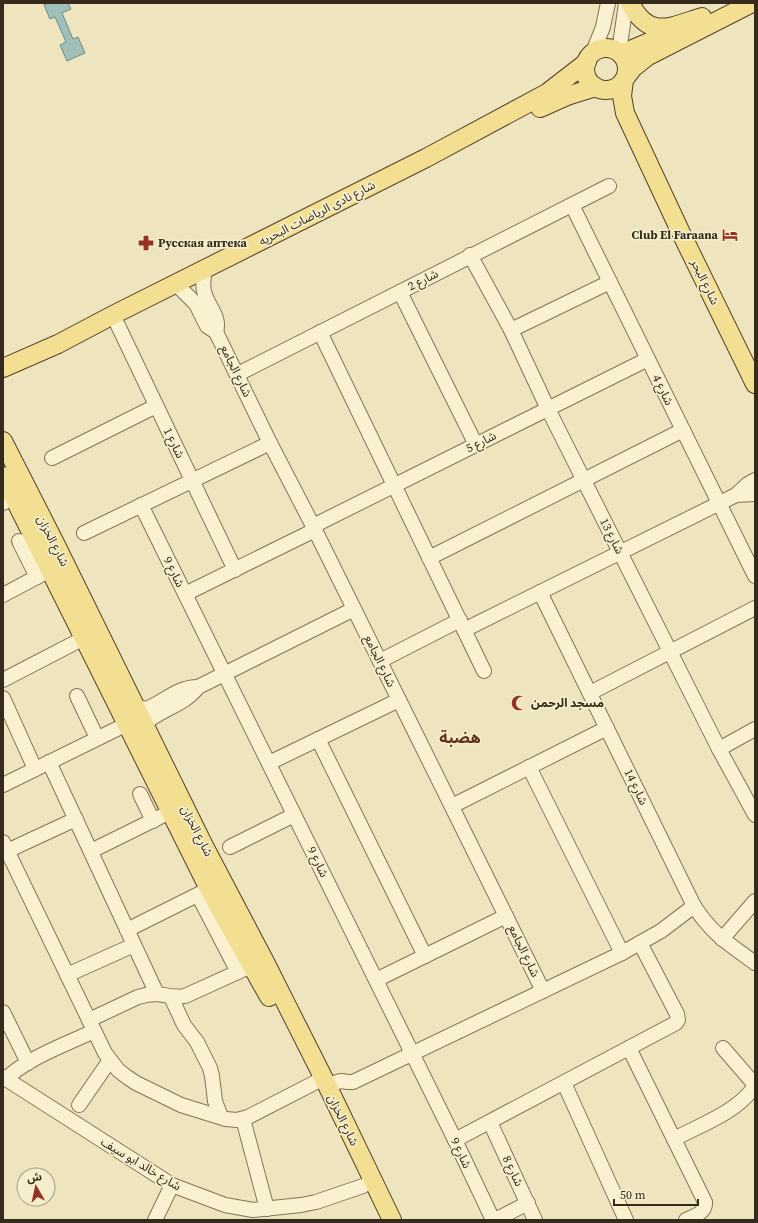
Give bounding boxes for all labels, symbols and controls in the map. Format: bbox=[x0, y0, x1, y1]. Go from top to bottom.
street label: شارع نادى الرياضات البحريه bbox=[256, 177, 378, 250]
hotel icon: Club El Faraana bbox=[721, 226, 739, 244]
place label: Club El Faraana bbox=[632, 227, 719, 243]
pharmacy icon: Русская аптека bbox=[137, 234, 155, 252]
place label: Русская аптека bbox=[158, 235, 247, 251]
street label: شارع البحر bbox=[686, 256, 723, 308]
street label: شارع 2 bbox=[405, 266, 441, 295]
street label: شارع الجامع bbox=[216, 342, 255, 400]
street label: شارع 4 bbox=[648, 372, 677, 408]
street label: شارع 1 bbox=[159, 425, 188, 461]
street label: شارع 5 bbox=[463, 428, 499, 457]
street label: شارع الخزان bbox=[32, 513, 73, 570]
street label: شارع 13 bbox=[595, 515, 628, 557]
street label: شارع 9 bbox=[159, 554, 188, 590]
street label: شارع الجامع bbox=[360, 632, 399, 690]
mosque icon: مسجد الرحمن bbox=[510, 694, 528, 712]
place label: مسجد الرحمن bbox=[531, 695, 604, 711]
district label: هضبة bbox=[439, 726, 481, 748]
street label: شارع 14 bbox=[620, 766, 652, 808]
street label: شارع الخزان bbox=[176, 803, 217, 860]
street label: شارع 9 bbox=[303, 844, 332, 880]
street label: شارع الجامع bbox=[504, 922, 543, 980]
street label: شارع الخزان bbox=[323, 1092, 362, 1149]
street label: شارع خالد ابو سيف bbox=[98, 1134, 184, 1195]
street label: شارع 9 bbox=[446, 1135, 475, 1171]
street label: شارع 8 bbox=[498, 1153, 527, 1189]
north arrow bbox=[16, 1167, 56, 1207]
text: ش bbox=[26, 1169, 43, 1186]
scale bar bbox=[614, 1181, 698, 1207]
text: 50 m bbox=[620, 1187, 646, 1203]

